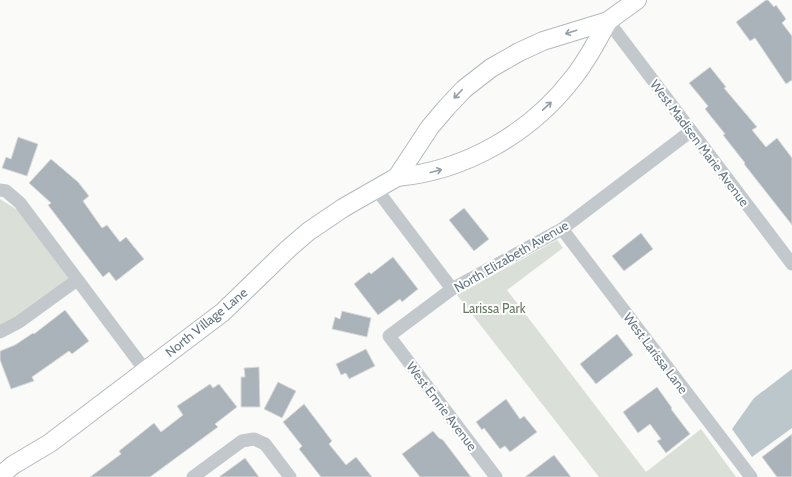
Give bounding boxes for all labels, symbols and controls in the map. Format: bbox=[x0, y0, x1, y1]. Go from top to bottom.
one-way arrow bbox=[564, 29, 577, 36]
street label: West Madisen Marie Avenue bbox=[647, 77, 753, 210]
one-way arrow bbox=[454, 89, 463, 99]
one-way arrow bbox=[542, 102, 552, 111]
one-way arrow bbox=[429, 167, 442, 174]
street label: North Elizabeth Avenue bbox=[451, 217, 571, 295]
street label: North Village Lane bbox=[162, 284, 251, 360]
park label: Larissa Park bbox=[463, 300, 526, 316]
street label: West Larissa Lane bbox=[620, 309, 692, 397]
street label: West Emrie Avenue bbox=[403, 358, 481, 454]

